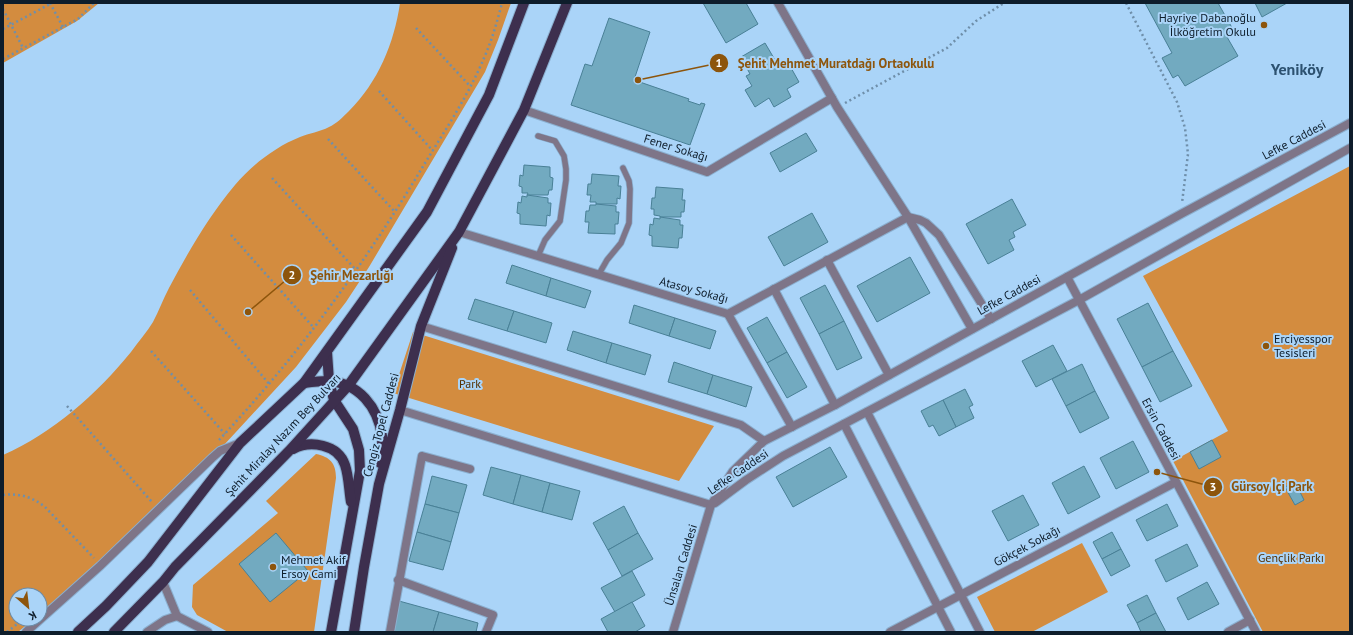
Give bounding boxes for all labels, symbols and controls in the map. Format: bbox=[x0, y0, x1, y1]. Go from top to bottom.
place label: Hayriye Dabanoğlu İlköğretim Okulu bbox=[1159, 10, 1256, 39]
marker: Hayriye Dabanoğlu İlköğretim Okulu bbox=[1259, 20, 1269, 30]
callout: Şehit Mehmet Muratdağı Ortaokulu bbox=[709, 51, 942, 76]
text: 1 bbox=[716, 55, 722, 70]
text: Şehit Mehmet Muratdağı Ortaokulu bbox=[738, 55, 934, 72]
district label: Yeniköy bbox=[1270, 59, 1324, 79]
street label: Lefke Caddesi bbox=[1259, 116, 1328, 163]
street label: Fener Sokağı bbox=[642, 131, 710, 164]
callout: Şehir Mezarlığı bbox=[282, 263, 401, 288]
text: 2 bbox=[289, 267, 295, 282]
text: Şehir Mezarlığı bbox=[310, 267, 394, 284]
street label: Lefke Caddesi bbox=[974, 271, 1043, 318]
street label: Atasoy Sokağı bbox=[658, 273, 730, 306]
place label: Erciyesspor Tesisleri bbox=[1274, 331, 1332, 360]
marker: Erciyesspor Tesisleri bbox=[1261, 341, 1271, 351]
street label: Şehit Miralay Nazım Bey Bulvarı bbox=[222, 370, 344, 499]
street label: Cengiz Topel Caddesi bbox=[359, 371, 402, 479]
park label: Park bbox=[459, 376, 481, 391]
street label: Ersin Caddesi bbox=[1139, 395, 1184, 462]
street label: Lefke Caddesi bbox=[704, 446, 771, 497]
callout: Gürsoy İçi Park bbox=[1203, 474, 1321, 499]
text: Gürsoy İçi Park bbox=[1231, 478, 1313, 495]
text: 3 bbox=[1210, 479, 1216, 494]
street label: Ünsalan Caddesi bbox=[661, 522, 700, 607]
street label: Gökçek Sokağı bbox=[991, 522, 1063, 569]
park label: Gençlik Parkı bbox=[1258, 550, 1324, 565]
place label: Mehmet Akif Ersoy Cami bbox=[281, 552, 347, 581]
marker: Mehmet Akif Ersoy Cami bbox=[268, 562, 278, 572]
north arrow bbox=[8, 587, 48, 627]
text: K bbox=[26, 608, 39, 624]

